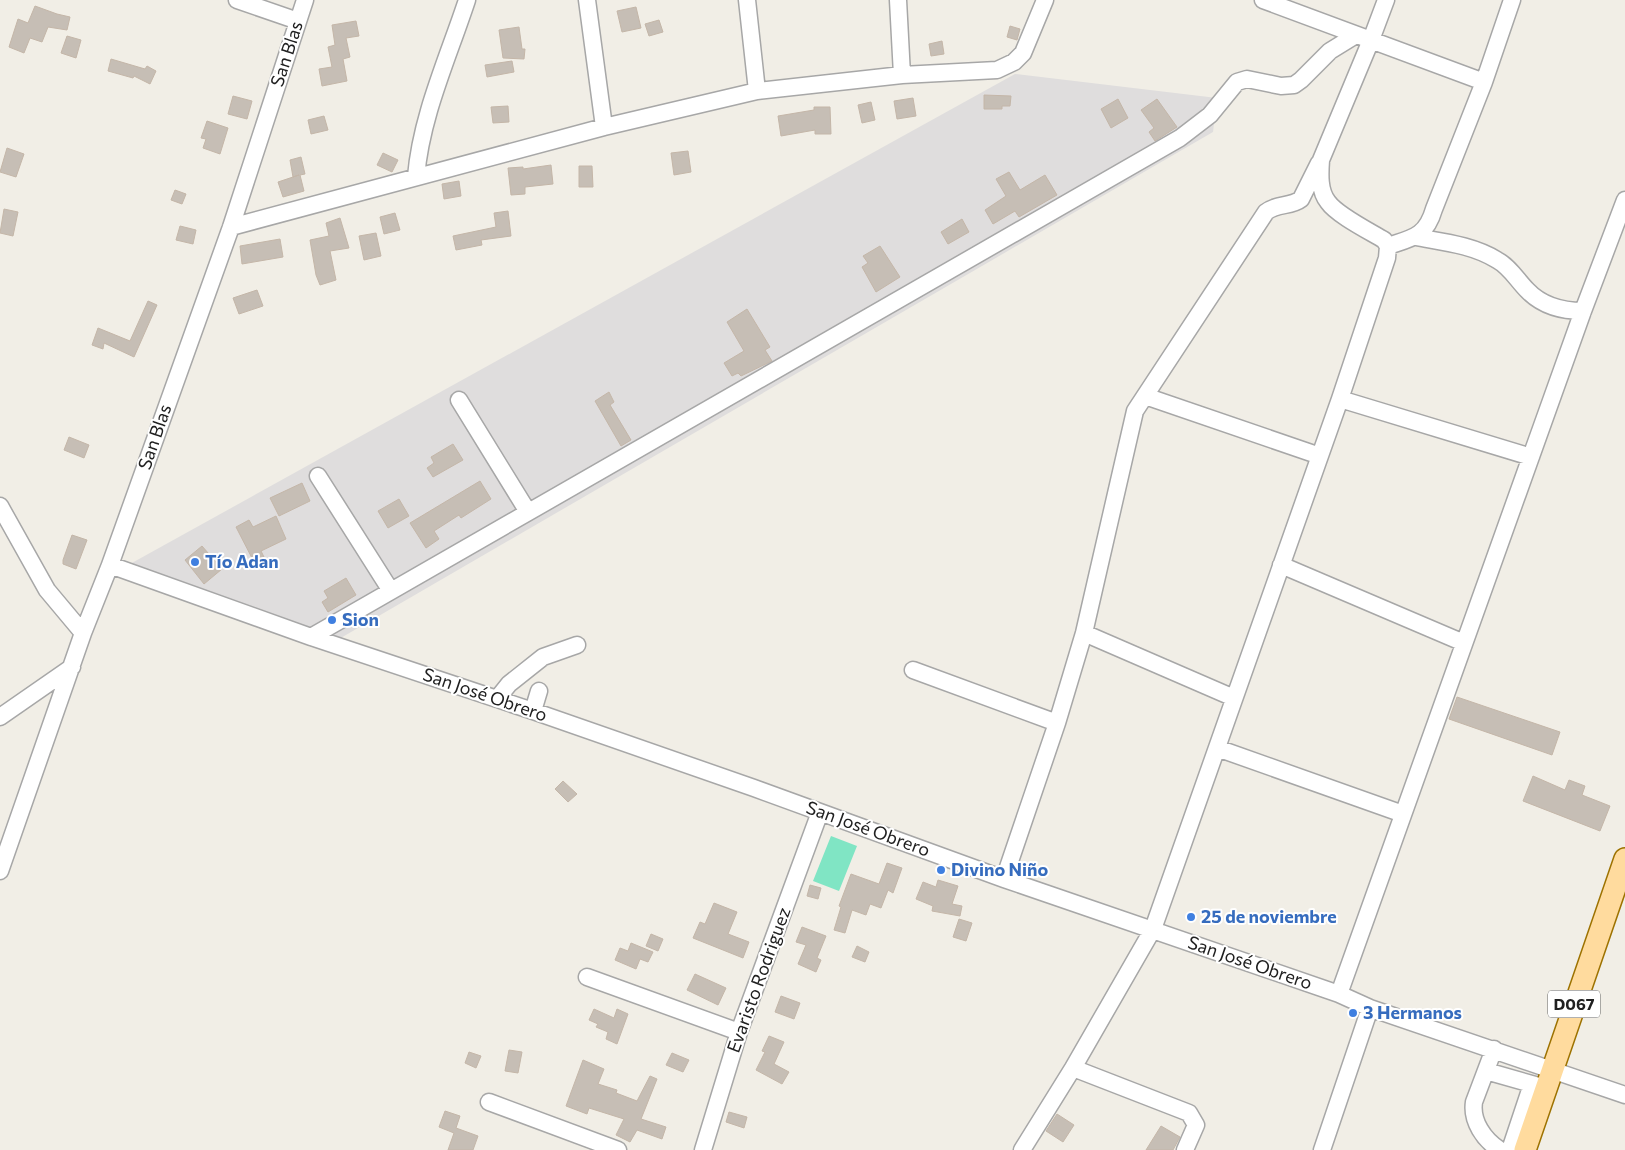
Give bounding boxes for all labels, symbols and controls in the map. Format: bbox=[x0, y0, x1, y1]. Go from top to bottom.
street label: San Blas bbox=[265, 18, 307, 89]
street label: San Blas bbox=[133, 401, 175, 472]
place label: Tío Adan bbox=[205, 550, 279, 572]
marker: Tío Adan bbox=[189, 556, 201, 568]
place label: Sion bbox=[342, 608, 379, 630]
marker: Sion bbox=[326, 614, 338, 626]
street label: San José Obrero bbox=[420, 662, 550, 726]
street label: San José Obrero bbox=[803, 795, 933, 861]
place label: Divino Niño bbox=[951, 858, 1049, 880]
marker: Divino Niño bbox=[935, 864, 947, 876]
street label: Evaristo Rodriguez bbox=[722, 904, 795, 1055]
place label: 25 de noviembre bbox=[1201, 905, 1337, 927]
marker: 25 de noviembre bbox=[1185, 911, 1197, 923]
street label: San José Obrero bbox=[1185, 930, 1315, 994]
road number: D067 bbox=[1548, 991, 1600, 1018]
place label: 3 Hermanos bbox=[1363, 1001, 1462, 1023]
marker: 3 Hermanos bbox=[1347, 1007, 1359, 1019]

